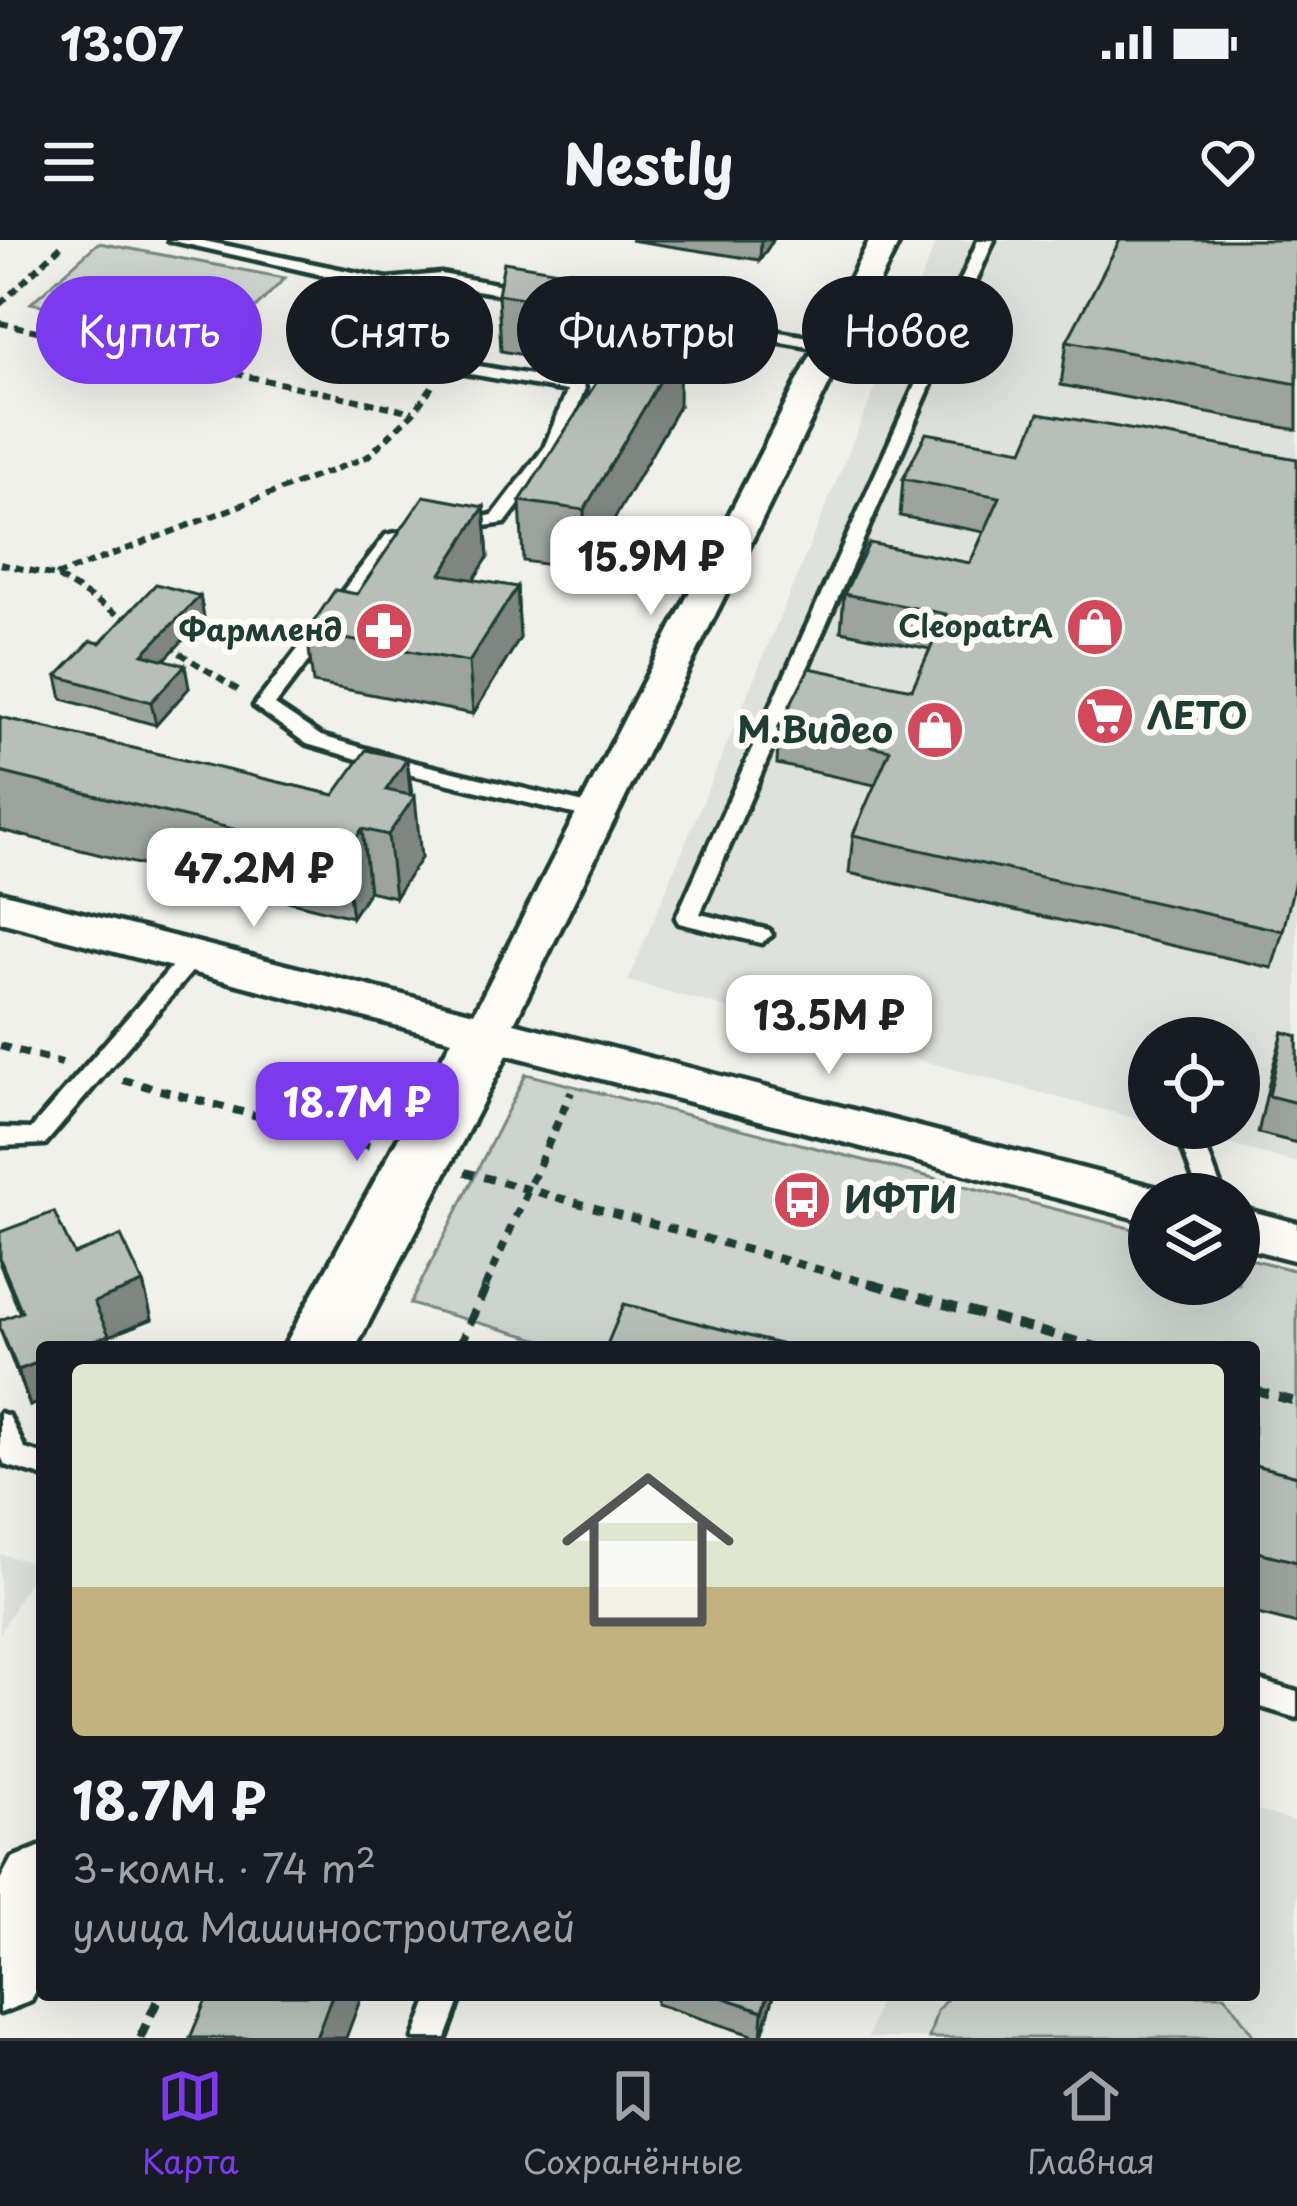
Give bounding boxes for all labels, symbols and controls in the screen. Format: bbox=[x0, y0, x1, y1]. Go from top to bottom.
text: 13:07 bbox=[60, 8, 183, 76]
text: Nestly bbox=[563, 122, 734, 203]
icon: menu bbox=[36, 129, 102, 195]
icon: heart bbox=[1195, 129, 1261, 195]
chip: Купить bbox=[36, 276, 262, 384]
chip: Снять bbox=[286, 276, 493, 384]
chip: Фильтры bbox=[517, 276, 778, 384]
chip: Новое bbox=[802, 276, 1013, 384]
pin: 15.9M ₽ bbox=[540, 516, 762, 618]
text: 15.9M ₽ bbox=[577, 525, 725, 584]
shop icon: CleopatrA bbox=[1064, 596, 1126, 658]
pharmacy icon: Фармленд bbox=[353, 600, 415, 662]
place label: CleopatrA bbox=[898, 602, 1053, 647]
place label: Фармленд bbox=[179, 606, 342, 651]
supermarket icon: ЛЕТО bbox=[1074, 685, 1136, 747]
place label: ЛЕТО bbox=[1147, 687, 1247, 741]
shop icon: М.Видео bbox=[904, 699, 966, 761]
place label: М.Видео bbox=[737, 701, 893, 755]
pin: 47.2M ₽ bbox=[143, 828, 365, 930]
text: 47.2M ₽ bbox=[174, 837, 334, 896]
pin: 13.5M ₽ bbox=[718, 975, 940, 1077]
text: 13.5M ₽ bbox=[753, 984, 905, 1043]
map controls bbox=[1128, 1017, 1260, 1305]
button: locate bbox=[1128, 1017, 1260, 1149]
pin: 18.7M ₽ bbox=[246, 1062, 468, 1164]
text: 18.7M ₽ bbox=[283, 1071, 431, 1130]
bus stop icon: ИФТИ bbox=[771, 1169, 833, 1231]
place label: ИФТИ bbox=[844, 1171, 957, 1225]
button: layers bbox=[1128, 1173, 1260, 1305]
icon: home bbox=[540, 1442, 756, 1658]
text: 18.7M ₽ bbox=[72, 1760, 266, 1837]
text: 3-комн. · 74 m² bbox=[72, 1837, 376, 1896]
text: улица Машиностроителей bbox=[72, 1896, 575, 1955]
tab: Карта bbox=[142, 2063, 239, 2185]
tab: Сохранённые bbox=[523, 2063, 743, 2185]
tab: Главная bbox=[1027, 2063, 1155, 2185]

